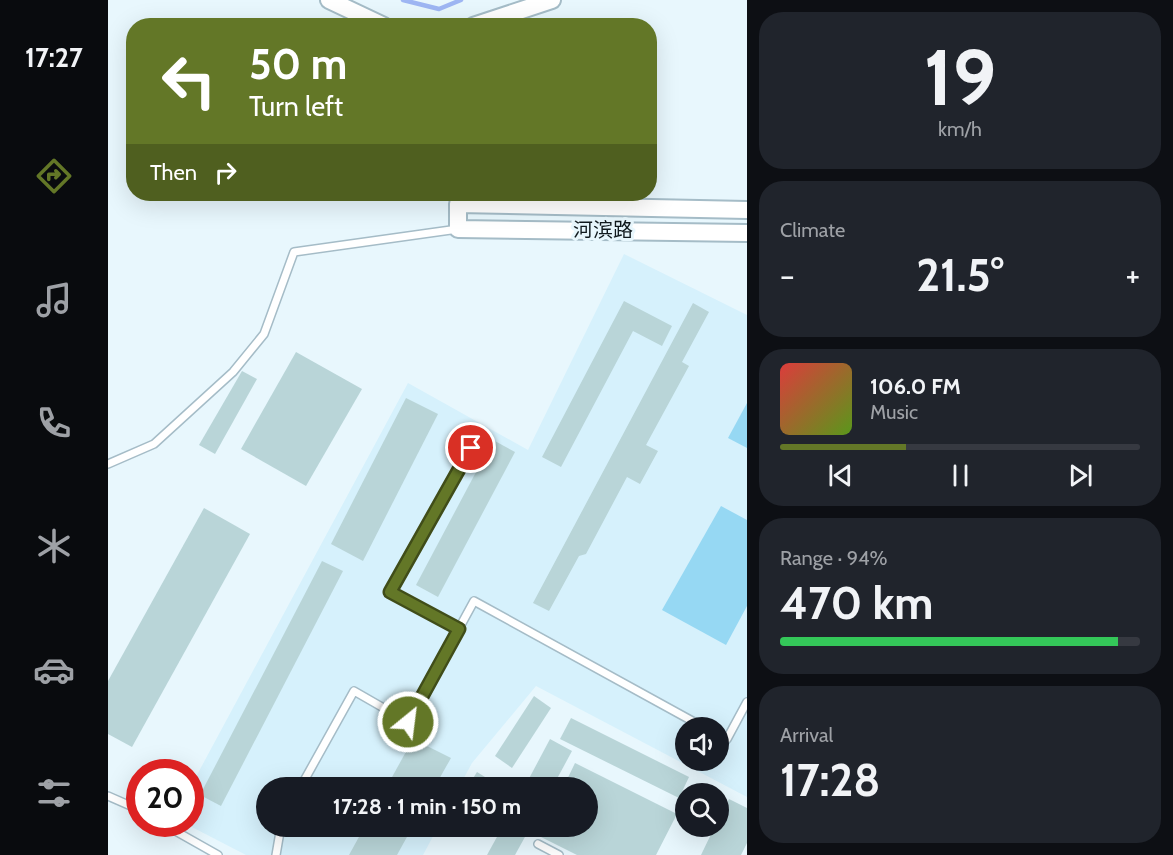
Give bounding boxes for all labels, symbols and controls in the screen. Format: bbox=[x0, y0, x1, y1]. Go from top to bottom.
text: 19 bbox=[924, 30, 996, 125]
text: 50 m bbox=[249, 38, 347, 90]
text: 17:27 bbox=[25, 41, 83, 74]
icon: left bbox=[150, 42, 228, 120]
text: Turn left bbox=[249, 90, 343, 123]
text: km/h bbox=[938, 117, 982, 141]
icon: directions bbox=[33, 155, 75, 197]
icon: right bbox=[209, 156, 242, 189]
text: Then bbox=[150, 159, 197, 186]
street label: 河滨路 bbox=[573, 218, 633, 242]
text: Climate bbox=[780, 218, 845, 242]
text: 21.5° bbox=[916, 248, 1004, 302]
text: − bbox=[780, 255, 795, 295]
text: + bbox=[1125, 255, 1140, 295]
icon: music bbox=[33, 279, 75, 321]
text: 106.0 FM bbox=[870, 373, 961, 400]
text: Music bbox=[870, 400, 918, 424]
icon: phone bbox=[33, 402, 75, 444]
pin bbox=[445, 422, 496, 473]
icon: arrive bbox=[454, 431, 487, 464]
icon: previous bbox=[824, 459, 857, 492]
icon: pause bbox=[944, 459, 977, 492]
icon: next bbox=[1064, 459, 1097, 492]
icon: climate bbox=[33, 525, 75, 567]
text: Range · 94% bbox=[780, 546, 888, 570]
text: 470 km bbox=[780, 576, 933, 630]
icon: car bbox=[33, 649, 75, 691]
position arrow bbox=[376, 690, 440, 754]
map controls bbox=[675, 717, 729, 837]
button: sound bbox=[675, 717, 729, 771]
text: Arrival bbox=[780, 723, 833, 747]
text: 17:28 bbox=[780, 753, 881, 807]
speed limit sign: 20 bbox=[126, 759, 204, 837]
icon: filters bbox=[33, 772, 75, 814]
button: search bbox=[675, 783, 729, 837]
text: 17:28 · 1 min · 150 m bbox=[333, 793, 521, 820]

